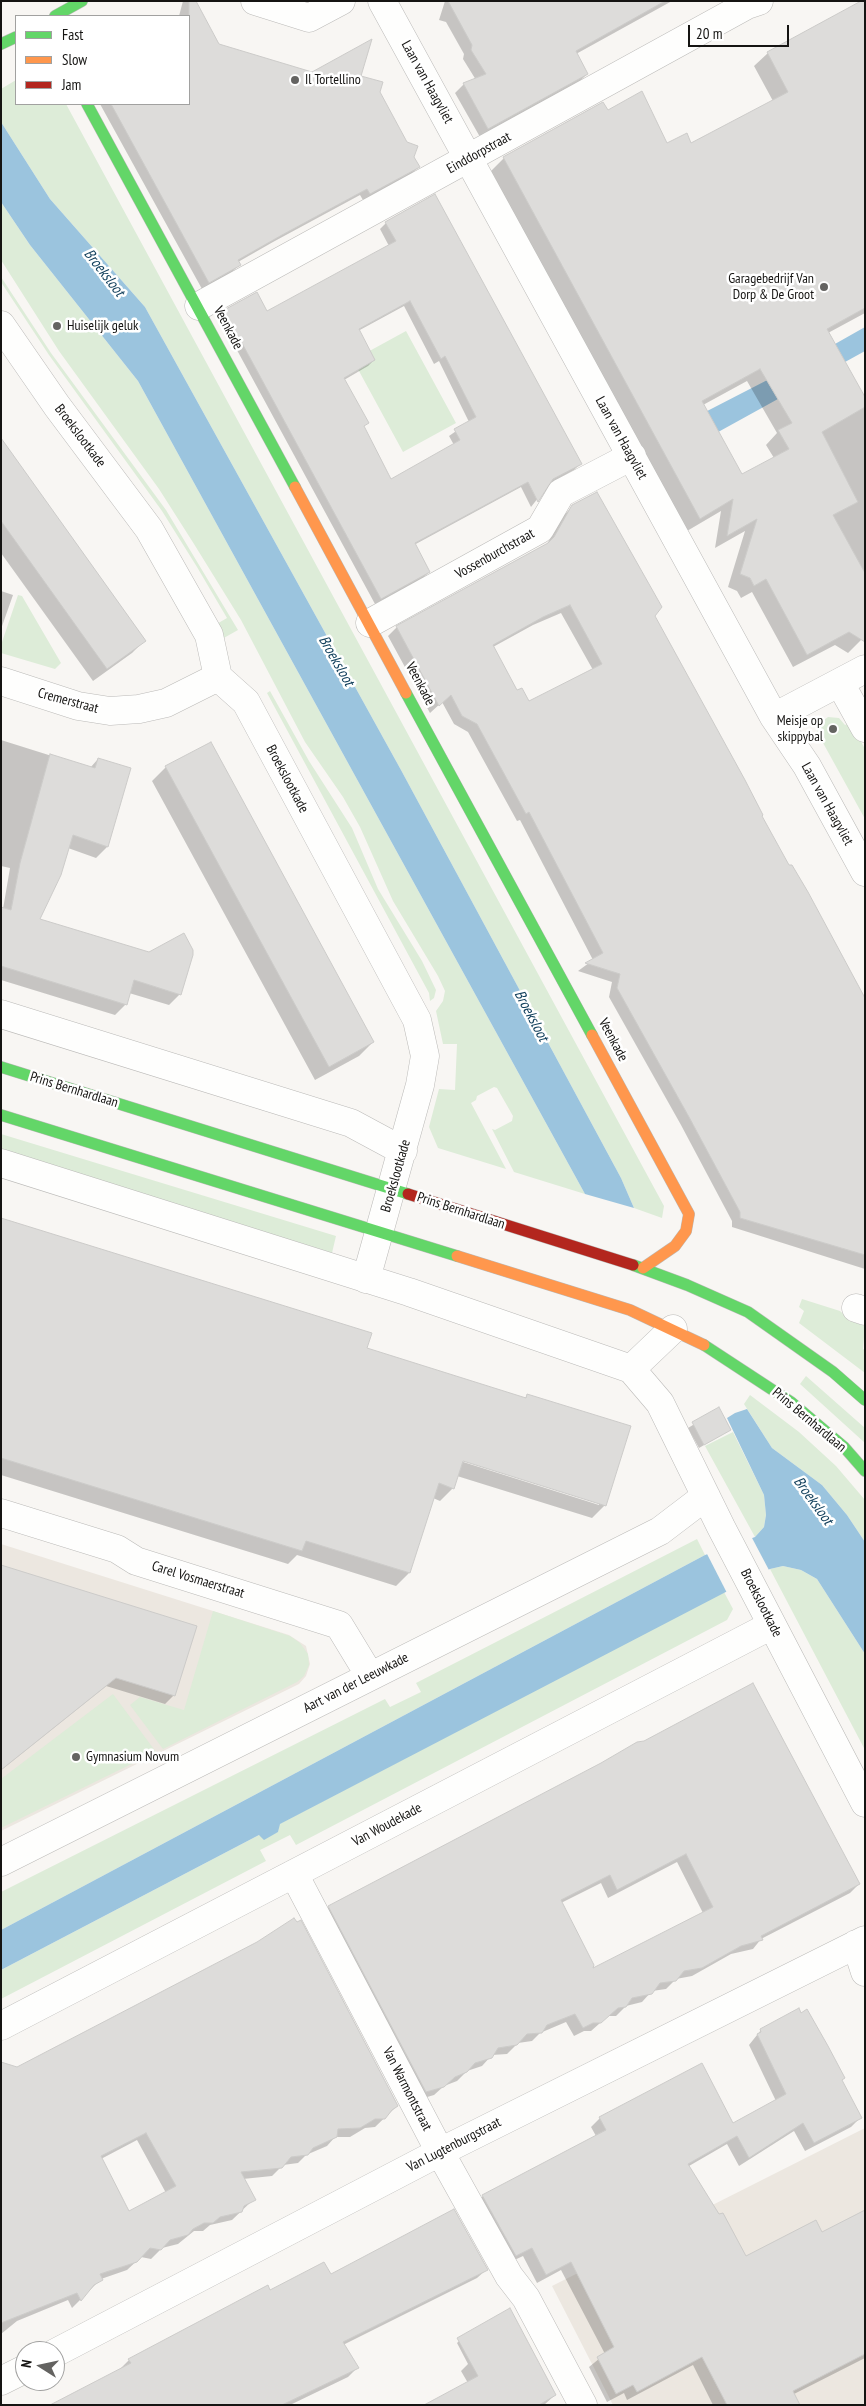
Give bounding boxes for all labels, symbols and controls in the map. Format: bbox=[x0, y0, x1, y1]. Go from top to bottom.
legend bbox=[15, 15, 190, 105]
scale bar bbox=[691, 15, 792, 47]
text: 20 m bbox=[696, 24, 722, 43]
text: Fast bbox=[62, 25, 83, 44]
street label: Laan van Haagvliet bbox=[397, 38, 457, 126]
text: Slow bbox=[62, 50, 87, 69]
place label: Il Tortellino bbox=[305, 72, 361, 88]
marker: Il Tortellino bbox=[289, 74, 301, 86]
text: Jam bbox=[62, 75, 81, 94]
street label: Einddorpstraat bbox=[444, 129, 514, 177]
water label: Broeksloot bbox=[80, 246, 128, 300]
place label: Garagebedrijf Van Dorp & De Groot bbox=[728, 271, 814, 304]
marker: Garagebedrijf Van Dorp & De Groot bbox=[818, 281, 830, 293]
street label: Veenkade bbox=[210, 304, 246, 352]
place label: Huiselijk geluk bbox=[67, 318, 138, 334]
marker: Huiselijk geluk bbox=[51, 320, 63, 332]
street label: Laan van Haagvliet bbox=[591, 394, 651, 482]
street label: Broekslootkade bbox=[51, 401, 109, 471]
street label: Vossenburchstraat bbox=[453, 525, 537, 583]
water label: Broeksloot bbox=[314, 633, 358, 689]
street label: Veenkade bbox=[402, 660, 438, 708]
street label: Cremerstraat bbox=[36, 685, 100, 717]
place label: Meisje op skippybal bbox=[777, 713, 823, 746]
marker: Meisje op skippybal bbox=[827, 723, 839, 735]
street label: Broekslootkade bbox=[262, 742, 312, 816]
street label: Laan van Haagvliet bbox=[797, 760, 857, 848]
water label: Broeksloot bbox=[510, 987, 552, 1045]
street label: Veenkade bbox=[595, 1016, 631, 1064]
street label: Prins Bernhardlaan bbox=[28, 1069, 120, 1111]
street label: Broekslootkade bbox=[378, 1138, 414, 1214]
street label: Prins Bernhardlaan bbox=[415, 1189, 507, 1233]
street label: Prins Bernhardlaan bbox=[769, 1384, 849, 1456]
water label: Broeksloot bbox=[789, 1473, 837, 1529]
street label: Carel Vosmaerstraat bbox=[150, 1558, 246, 1602]
street label: Broekslootkade bbox=[737, 1566, 785, 1640]
street label: Aart van der Leeuwkade bbox=[301, 1649, 411, 1717]
place label: Gymnasium Novum bbox=[86, 1749, 179, 1765]
marker: Gymnasium Novum bbox=[70, 1751, 82, 1763]
street label: Van Woudekade bbox=[349, 1800, 425, 1850]
street label: Van Warmontstraat bbox=[379, 2044, 435, 2134]
street label: Van Lugtenburgstraat bbox=[404, 2114, 504, 2176]
north arrow bbox=[15, 2341, 65, 2391]
text: N bbox=[17, 2358, 36, 2369]

